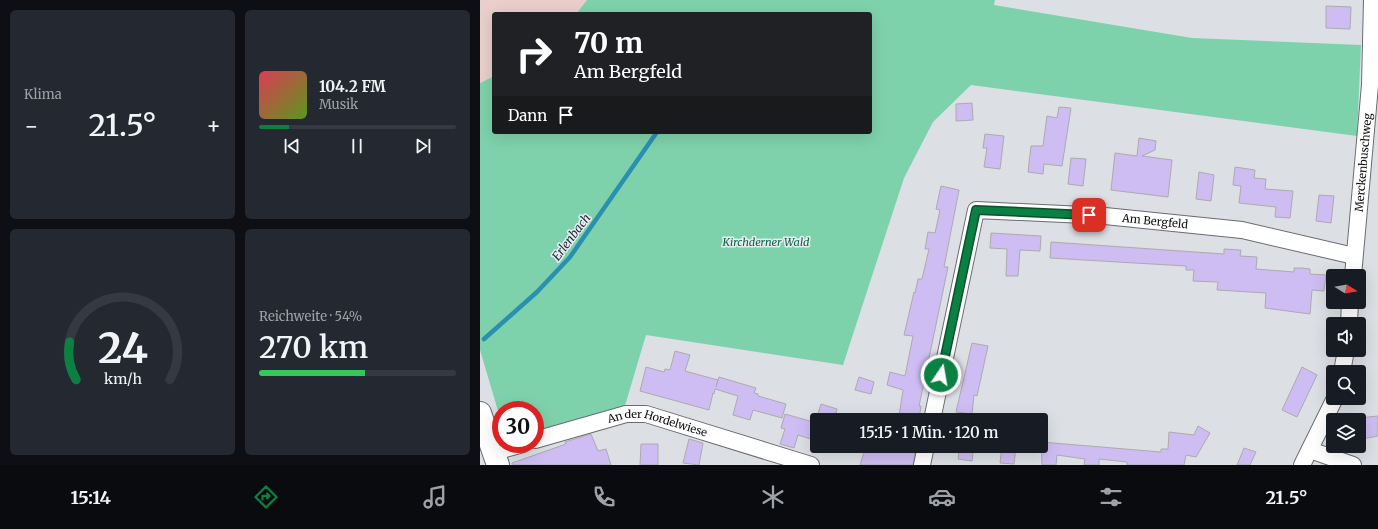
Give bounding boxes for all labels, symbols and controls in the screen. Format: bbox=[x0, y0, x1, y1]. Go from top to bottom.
text: 70 m bbox=[574, 25, 643, 61]
icon: right bbox=[508, 28, 560, 80]
text: Am Bergfeld bbox=[574, 60, 682, 83]
text: 104.2 FM bbox=[319, 77, 386, 96]
text: Klima bbox=[24, 86, 62, 103]
text: Musik bbox=[319, 96, 358, 113]
icon: arrive bbox=[555, 104, 577, 126]
text: 21.5° bbox=[88, 106, 157, 144]
text: Dann bbox=[508, 106, 547, 125]
text: − bbox=[24, 112, 39, 140]
text: + bbox=[206, 112, 221, 140]
street label: Merckenbuschweg bbox=[1352, 112, 1375, 213]
icon: previous bbox=[281, 135, 303, 157]
icon: pause bbox=[346, 135, 368, 157]
icon: next bbox=[412, 135, 434, 157]
pin bbox=[1072, 198, 1106, 232]
icon: arrive bbox=[1078, 204, 1100, 226]
water label: Erlenbach bbox=[549, 211, 593, 263]
street label: Am Bergfeld bbox=[1120, 211, 1189, 231]
park label: Kirchderner Wald bbox=[722, 235, 810, 249]
north arrow bbox=[1326, 269, 1366, 309]
map controls bbox=[1326, 269, 1366, 453]
text: Reichweite · 54% bbox=[259, 308, 362, 325]
button: sound bbox=[1326, 317, 1366, 357]
text: 24 bbox=[97, 322, 148, 374]
text: 270 km bbox=[259, 328, 368, 366]
position arrow bbox=[920, 354, 962, 396]
button: search bbox=[1326, 365, 1366, 405]
text: km/h bbox=[104, 369, 142, 387]
speed limit sign: 30 bbox=[492, 401, 544, 453]
street label: An der Hordelwiese bbox=[605, 407, 709, 440]
button: layers bbox=[1326, 413, 1366, 453]
text: 15:15 · 1 Min. · 120 m bbox=[860, 423, 998, 442]
icon: directions bbox=[252, 483, 280, 511]
icon: music bbox=[421, 483, 449, 511]
icon: phone bbox=[590, 483, 618, 511]
icon: climate bbox=[759, 483, 787, 511]
icon: car bbox=[928, 483, 956, 511]
icon: filters bbox=[1097, 483, 1125, 511]
text: 15:14 bbox=[70, 486, 111, 509]
text: 21.5° bbox=[1266, 486, 1308, 509]

